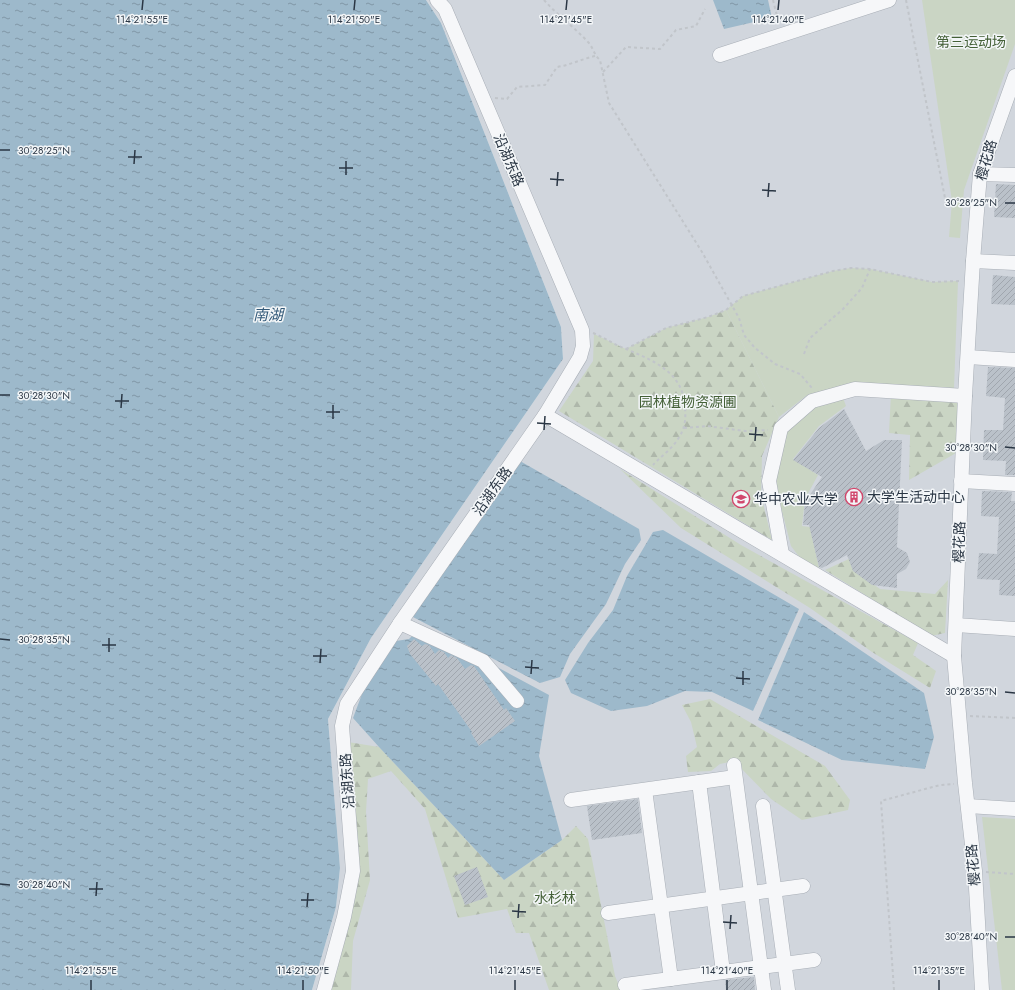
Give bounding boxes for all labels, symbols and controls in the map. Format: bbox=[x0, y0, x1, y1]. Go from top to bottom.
text: 114°21'55"E bbox=[116, 12, 168, 27]
text: 114°21'50"E bbox=[328, 12, 380, 27]
text: 114°21'45"E bbox=[540, 12, 592, 27]
text: 114°21'40"E bbox=[752, 12, 804, 27]
park label: 第三运动场 bbox=[936, 32, 1006, 52]
street label: 沿湖东路 bbox=[489, 130, 529, 190]
street label: 樱花路 bbox=[971, 137, 1001, 183]
text: 30°28'25"N bbox=[18, 143, 70, 158]
text: 30°28'25"N bbox=[945, 195, 997, 210]
water label: 南湖 bbox=[253, 304, 285, 326]
text: 30°28'30"N bbox=[18, 388, 70, 403]
park label: 园林植物资源圃 bbox=[639, 392, 737, 412]
text: 30°28'30"N bbox=[945, 440, 997, 455]
street label: 沿湖东路 bbox=[468, 462, 516, 520]
building icon: 大学生活动中心 bbox=[844, 487, 864, 507]
place label: 大学生活动中心 bbox=[867, 487, 965, 507]
school or university icon: 华中农业大学 bbox=[731, 489, 751, 509]
place label: 华中农业大学 bbox=[754, 489, 838, 509]
street label: 樱花路 bbox=[948, 521, 970, 563]
text: 30°28'35"N bbox=[18, 632, 70, 647]
text: 30°28'35"N bbox=[945, 684, 997, 699]
street label: 沿湖东路 bbox=[335, 752, 359, 810]
street label: 樱花路 bbox=[961, 843, 985, 887]
text: 30°28'40"N bbox=[18, 877, 70, 892]
park label: 水杉林 bbox=[534, 888, 576, 908]
text: 30°28'40"N bbox=[945, 929, 997, 944]
text: 114°21'55"E bbox=[65, 963, 117, 978]
text: 114°21'50"E bbox=[277, 963, 329, 978]
text: 114°21'45"E bbox=[489, 963, 541, 978]
text: 114°21'40"E bbox=[701, 963, 753, 978]
text: 114°21'35"E bbox=[913, 963, 965, 978]

